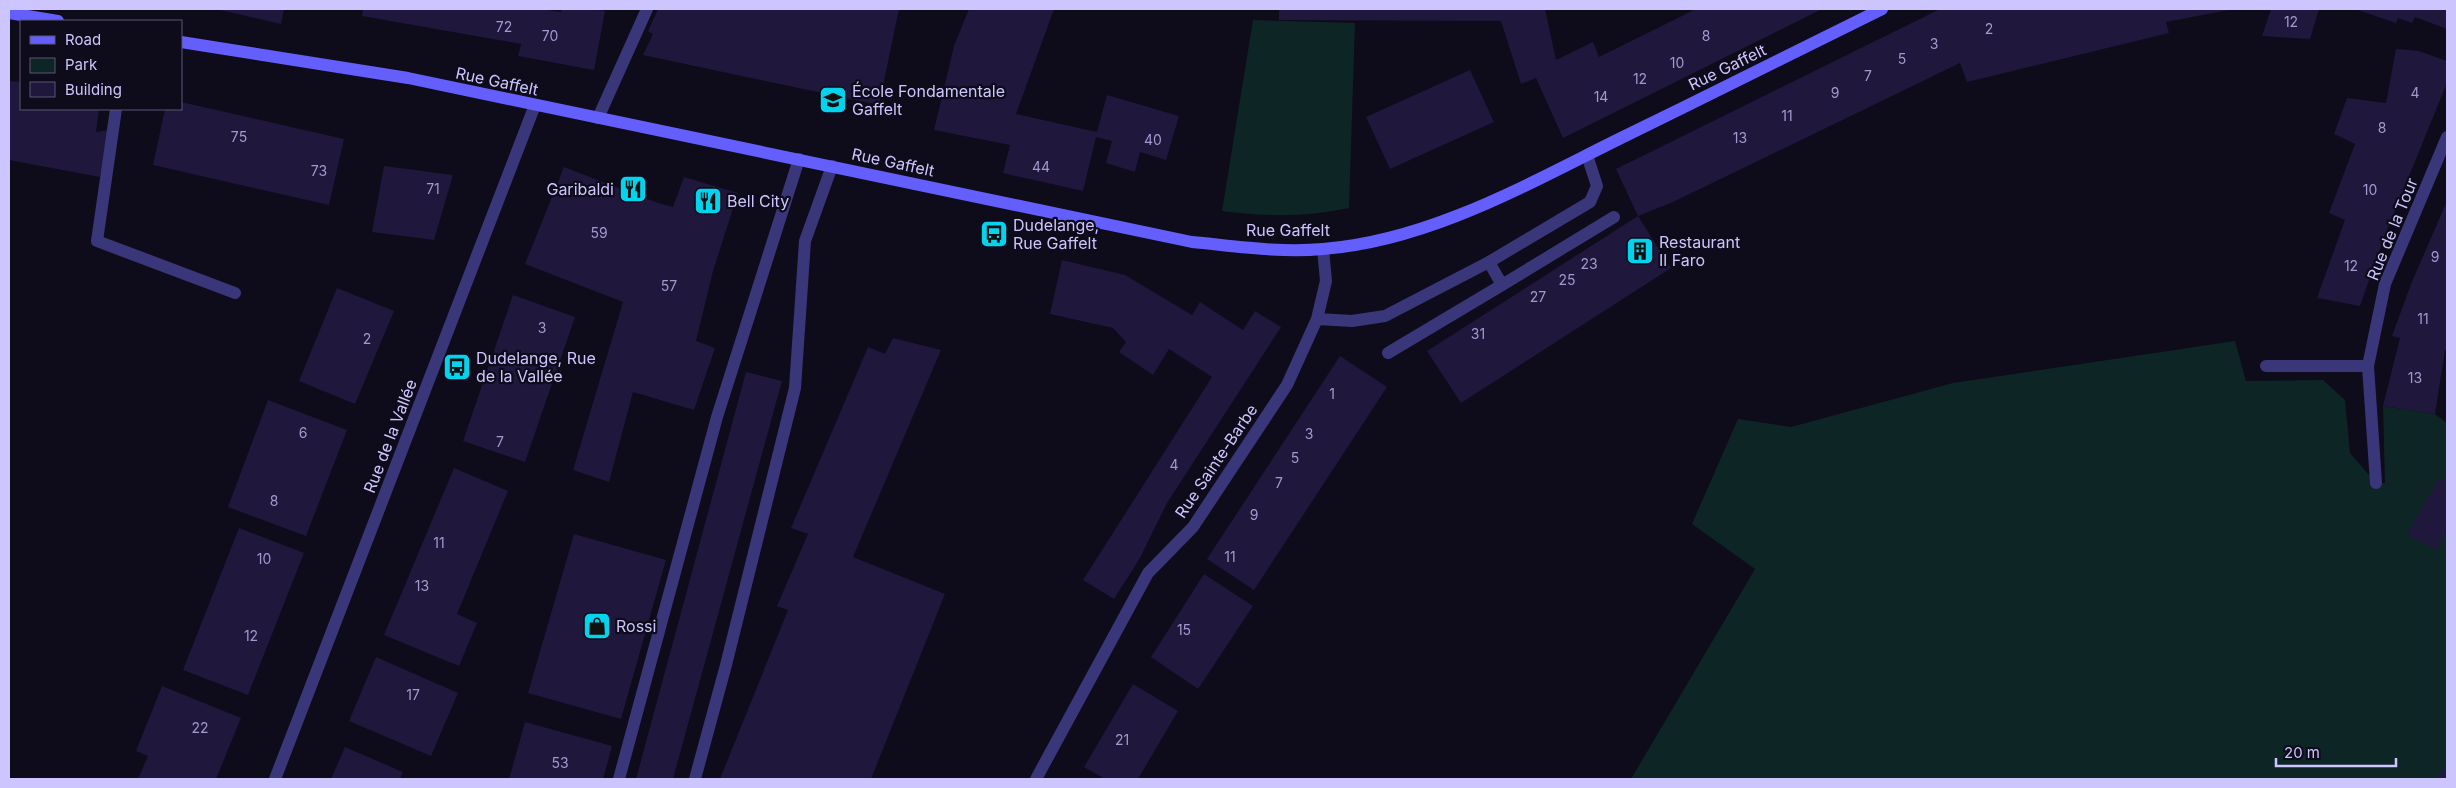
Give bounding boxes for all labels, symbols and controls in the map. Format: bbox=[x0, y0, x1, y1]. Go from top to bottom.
house number: 12 bbox=[2284, 13, 2298, 30]
house number: 72 bbox=[496, 18, 512, 35]
legend bbox=[20, 20, 182, 110]
house number: 2 bbox=[1985, 20, 1993, 37]
house number: 70 bbox=[542, 27, 558, 44]
house number: 8 bbox=[1702, 27, 1710, 44]
text: Road bbox=[65, 30, 101, 49]
house number: 3 bbox=[1930, 35, 1938, 52]
street label: Rue Gaffelt bbox=[1685, 40, 1769, 94]
house number: 5 bbox=[1898, 50, 1906, 67]
house number: 10 bbox=[1670, 54, 1684, 71]
text: Park bbox=[65, 55, 98, 74]
street label: Rue Gaffelt bbox=[454, 62, 540, 100]
house number: 7 bbox=[1864, 67, 1872, 84]
house number: 12 bbox=[1633, 70, 1647, 87]
text: Building bbox=[65, 80, 122, 99]
place label: École Fondamentale Gaffelt bbox=[852, 81, 1005, 119]
house number: 9 bbox=[1831, 84, 1839, 101]
house number: 4 bbox=[2410, 84, 2420, 101]
school or university icon: École Fondamentale Gaffelt bbox=[818, 85, 848, 115]
house number: 14 bbox=[1594, 88, 1608, 105]
house number: 11 bbox=[1781, 107, 1793, 124]
house number: 8 bbox=[2378, 119, 2386, 136]
house number: 75 bbox=[231, 128, 247, 145]
house number: 13 bbox=[1733, 129, 1747, 146]
house number: 40 bbox=[1144, 131, 1162, 148]
street label: Rue Gaffelt bbox=[850, 143, 936, 181]
house number: 44 bbox=[1032, 158, 1050, 175]
house number: 73 bbox=[311, 162, 327, 179]
restaurant icon: Garibaldi bbox=[618, 174, 648, 204]
street label: Rue de la Tour bbox=[2362, 175, 2422, 283]
place label: Garibaldi bbox=[546, 179, 614, 199]
house number: 71 bbox=[426, 180, 440, 197]
house number: 10 bbox=[2363, 181, 2377, 198]
restaurant icon: Bell City bbox=[693, 186, 723, 216]
place label: Bell City bbox=[727, 191, 789, 211]
place label: Dudelange, Rue Gaffelt bbox=[1013, 215, 1099, 253]
bus stop icon: Dudelange, Rue Gaffelt bbox=[979, 219, 1009, 249]
street label: Rue Gaffelt bbox=[1246, 220, 1330, 240]
house number: 59 bbox=[590, 224, 608, 241]
place label: Restaurant Il Faro bbox=[1659, 232, 1740, 270]
building icon: Restaurant Il Faro bbox=[1625, 236, 1655, 266]
house number: 9 bbox=[2431, 248, 2439, 265]
house number: 23 bbox=[1580, 255, 1598, 272]
house number: 12 bbox=[2344, 257, 2358, 274]
house number: 25 bbox=[1558, 271, 1576, 288]
house number: 57 bbox=[661, 277, 677, 294]
house number: 27 bbox=[1530, 288, 1546, 305]
house number: 11 bbox=[2417, 310, 2429, 327]
house number: 3 bbox=[538, 319, 546, 336]
house number: 31 bbox=[1471, 325, 1485, 342]
house number: 2 bbox=[363, 330, 371, 347]
place label: Dudelange, Rue de la Vallée bbox=[476, 348, 596, 386]
bus stop icon: Dudelange, Rue de la Vallée bbox=[442, 352, 472, 382]
house number: 13 bbox=[2408, 369, 2422, 386]
street label: Rue de la Vallée bbox=[359, 376, 421, 496]
house number: 1 bbox=[1329, 385, 1335, 402]
street label: Rue Sainte-Barbe bbox=[1171, 400, 1261, 522]
house number: 6 bbox=[299, 424, 307, 441]
house number: 3 bbox=[1305, 425, 1313, 442]
house number: 7 bbox=[496, 433, 504, 450]
house number: 5 bbox=[1291, 449, 1299, 466]
house number: 4 bbox=[1169, 456, 1179, 473]
house number: 7 bbox=[1275, 474, 1283, 491]
house number: 8 bbox=[270, 492, 278, 509]
house number: 9 bbox=[1250, 506, 1258, 523]
house number: 11 bbox=[433, 534, 445, 551]
house number: 11 bbox=[1224, 548, 1236, 565]
house number: 10 bbox=[257, 550, 271, 567]
house number: 13 bbox=[415, 577, 429, 594]
shop icon: Rossi bbox=[582, 611, 612, 641]
place label: Rossi bbox=[616, 616, 656, 636]
house number: 15 bbox=[1177, 621, 1191, 638]
house number: 12 bbox=[244, 627, 258, 644]
house number: 17 bbox=[406, 686, 420, 703]
house number: 22 bbox=[191, 719, 209, 736]
house number: 21 bbox=[1115, 731, 1129, 748]
scale bar bbox=[2276, 736, 2396, 768]
text: 20 m bbox=[2284, 743, 2320, 762]
house number: 53 bbox=[551, 754, 569, 771]

